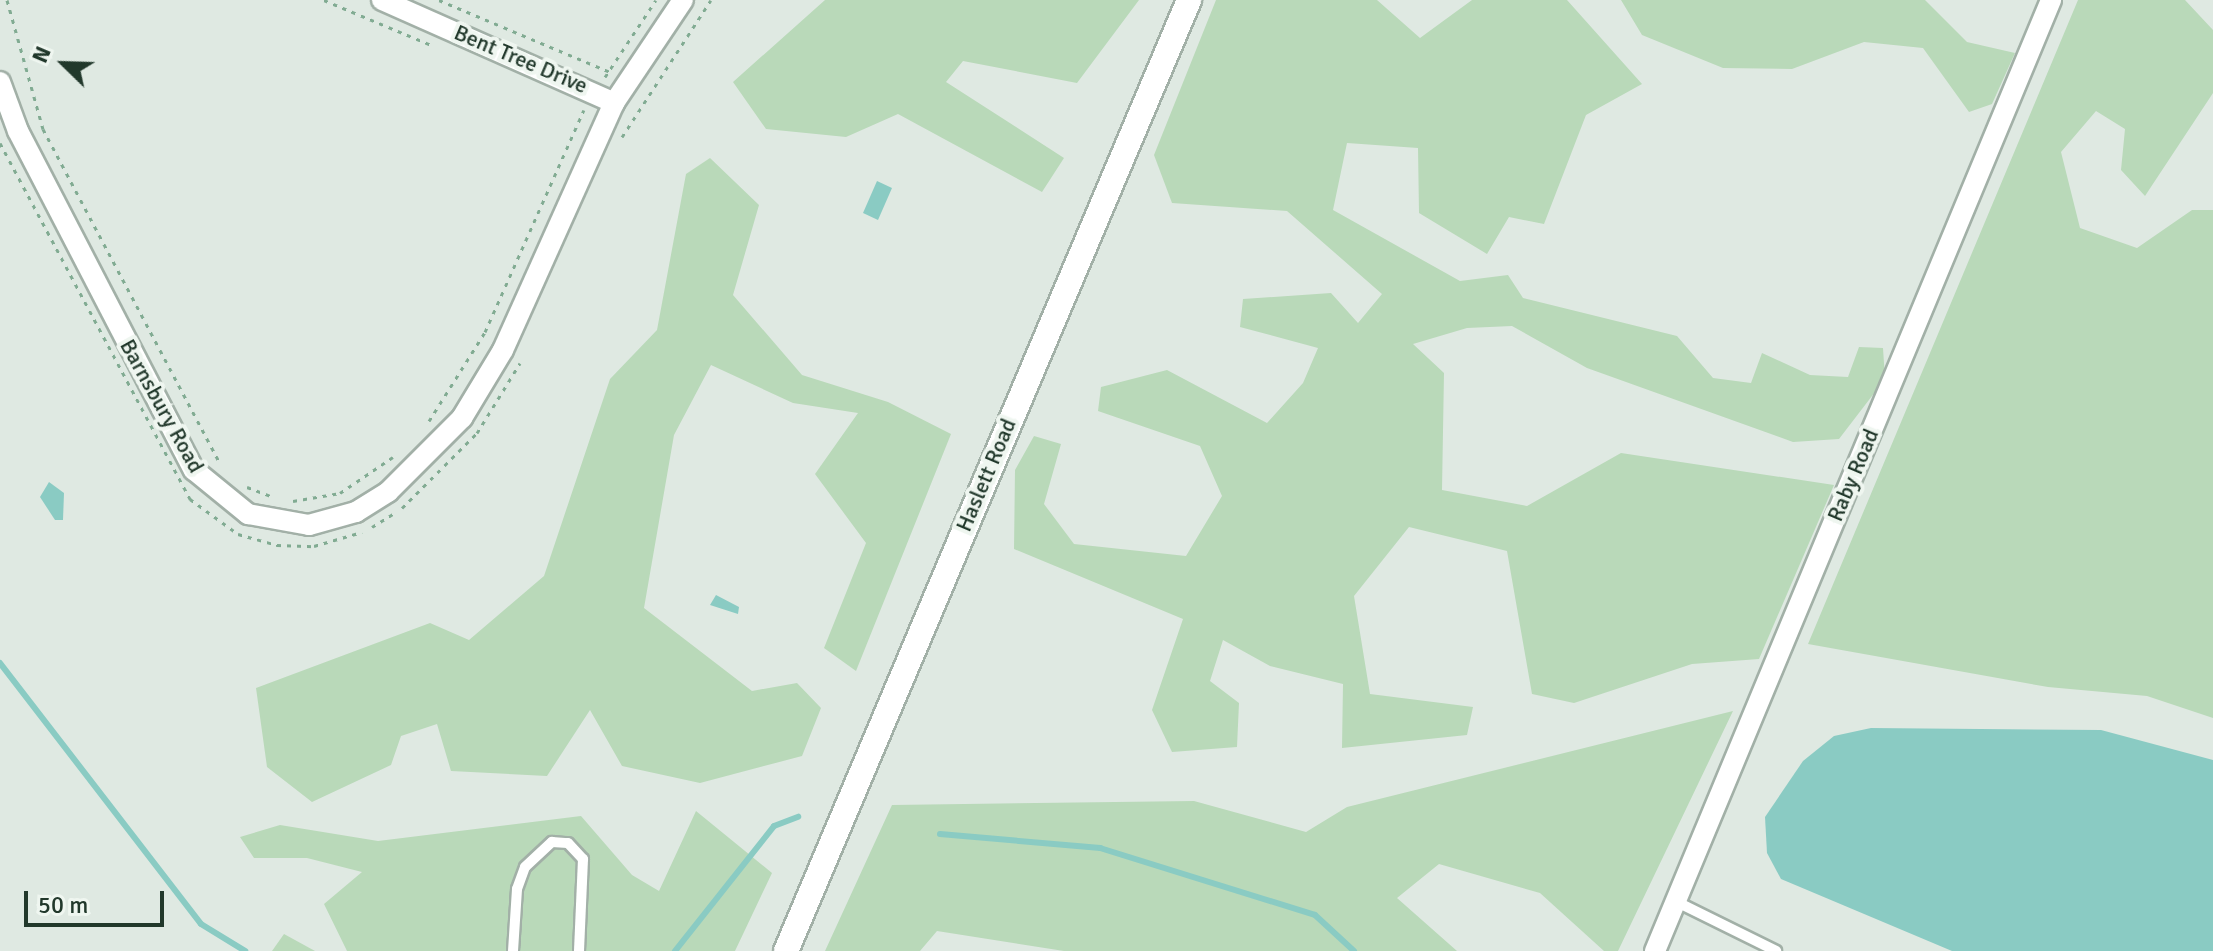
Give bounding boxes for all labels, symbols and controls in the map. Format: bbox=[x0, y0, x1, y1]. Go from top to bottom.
street label: Bent Tree Drive bbox=[450, 19, 592, 99]
north arrow bbox=[24, 24, 104, 104]
text: N bbox=[26, 42, 57, 67]
street label: Barnsbury Road bbox=[114, 335, 210, 477]
street label: Haslett Road bbox=[950, 415, 1022, 535]
street label: Raby Road bbox=[1822, 425, 1884, 525]
scale bar bbox=[28, 875, 168, 925]
text: 50 m bbox=[38, 890, 88, 920]

